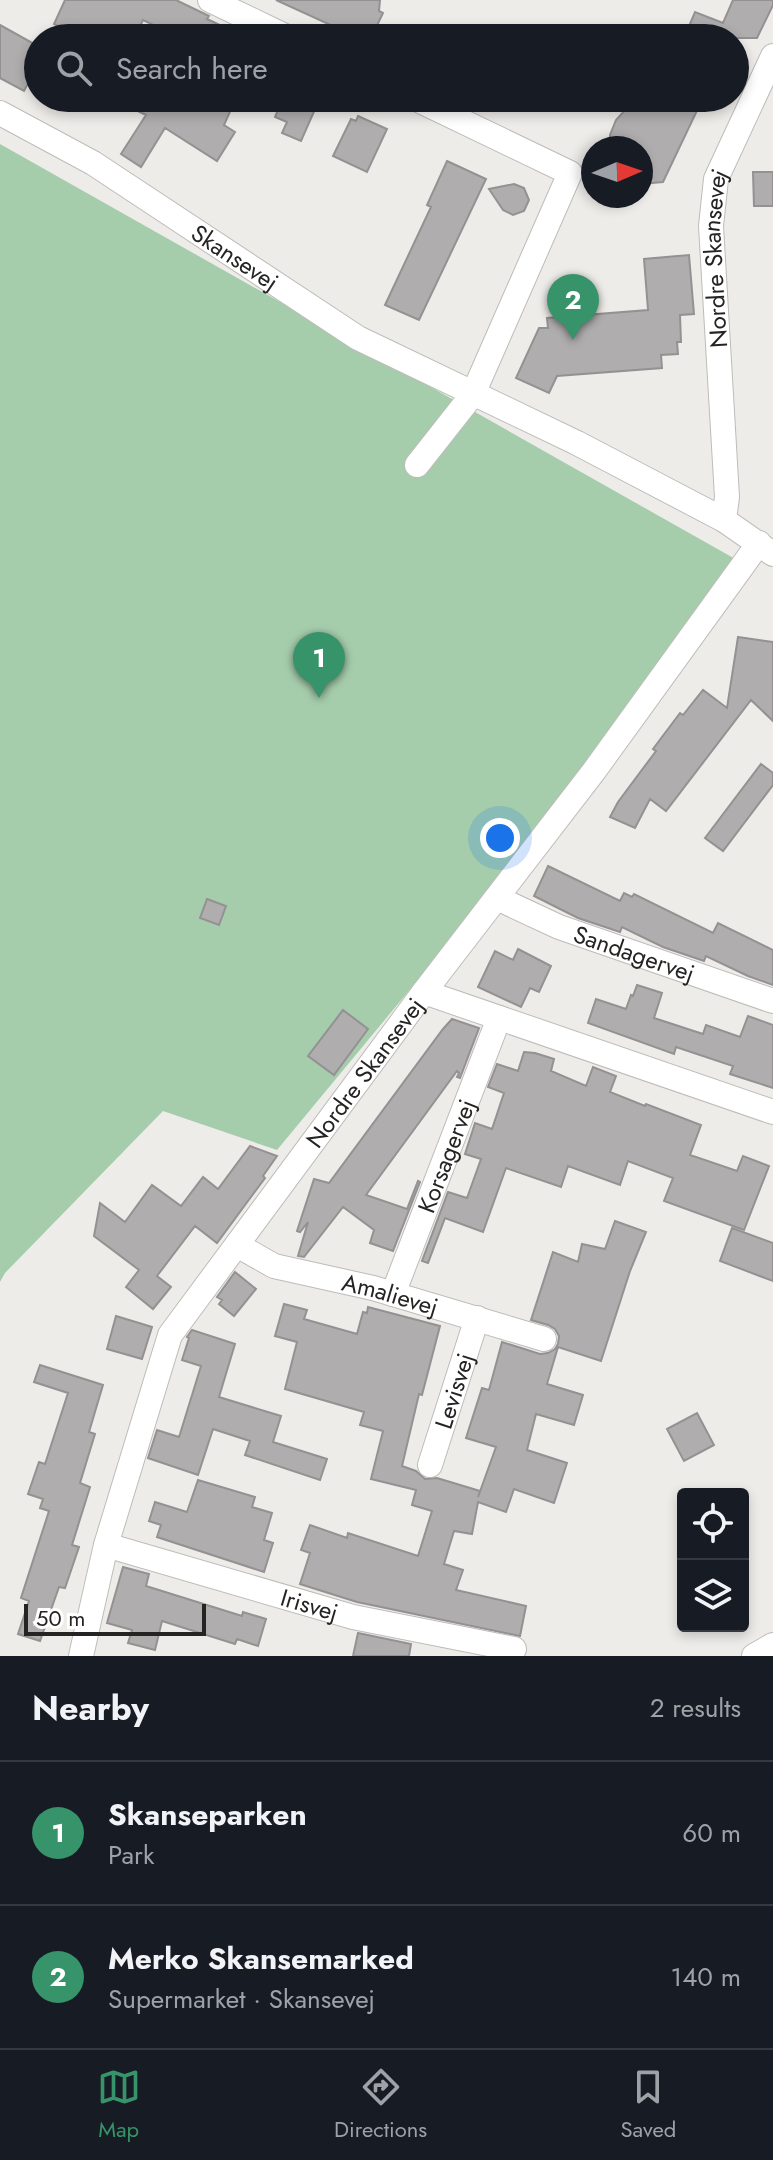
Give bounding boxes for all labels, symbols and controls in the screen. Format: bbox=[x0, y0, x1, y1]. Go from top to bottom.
search box bbox=[24, 24, 749, 112]
icon: search bbox=[52, 46, 96, 90]
text: Search here bbox=[116, 47, 268, 90]
north arrow bbox=[581, 136, 653, 208]
street label: Nordre Skansevej bbox=[693, 163, 736, 349]
street label: Skansevej bbox=[185, 215, 286, 299]
pin: 2 bbox=[547, 274, 599, 340]
pin: 1 bbox=[293, 632, 345, 698]
your location bbox=[480, 818, 520, 858]
street label: Sandagervej bbox=[569, 916, 700, 990]
street label: Nordre Skansevej bbox=[297, 990, 432, 1155]
street label: Korsagervej bbox=[408, 1094, 484, 1218]
street label: Amalievej bbox=[339, 1264, 442, 1324]
street label: Levisvej bbox=[425, 1348, 482, 1433]
map controls bbox=[677, 1488, 749, 1632]
button: locate bbox=[677, 1488, 749, 1560]
button: layers bbox=[677, 1560, 749, 1632]
street label: Irisvej bbox=[277, 1579, 343, 1629]
scale bar bbox=[24, 1600, 206, 1636]
text: 50 m bbox=[36, 1602, 85, 1634]
text: Nearby bbox=[32, 1684, 149, 1733]
text: 2 results bbox=[650, 1689, 741, 1727]
text: Skanseparken bbox=[108, 1793, 307, 1836]
text: 1 bbox=[51, 1814, 65, 1852]
text: 60 m bbox=[682, 1814, 741, 1852]
text: Park bbox=[108, 1836, 154, 1874]
text: Merko Skansemarked bbox=[108, 1937, 414, 1980]
text: 2 bbox=[49, 1958, 67, 1996]
text: 140 m bbox=[670, 1958, 741, 1996]
text: Supermarket · Skansevej bbox=[108, 1980, 375, 2018]
tab: Map bbox=[97, 2065, 141, 2145]
tab: Directions bbox=[334, 2065, 427, 2145]
tab: Saved bbox=[621, 2065, 676, 2145]

